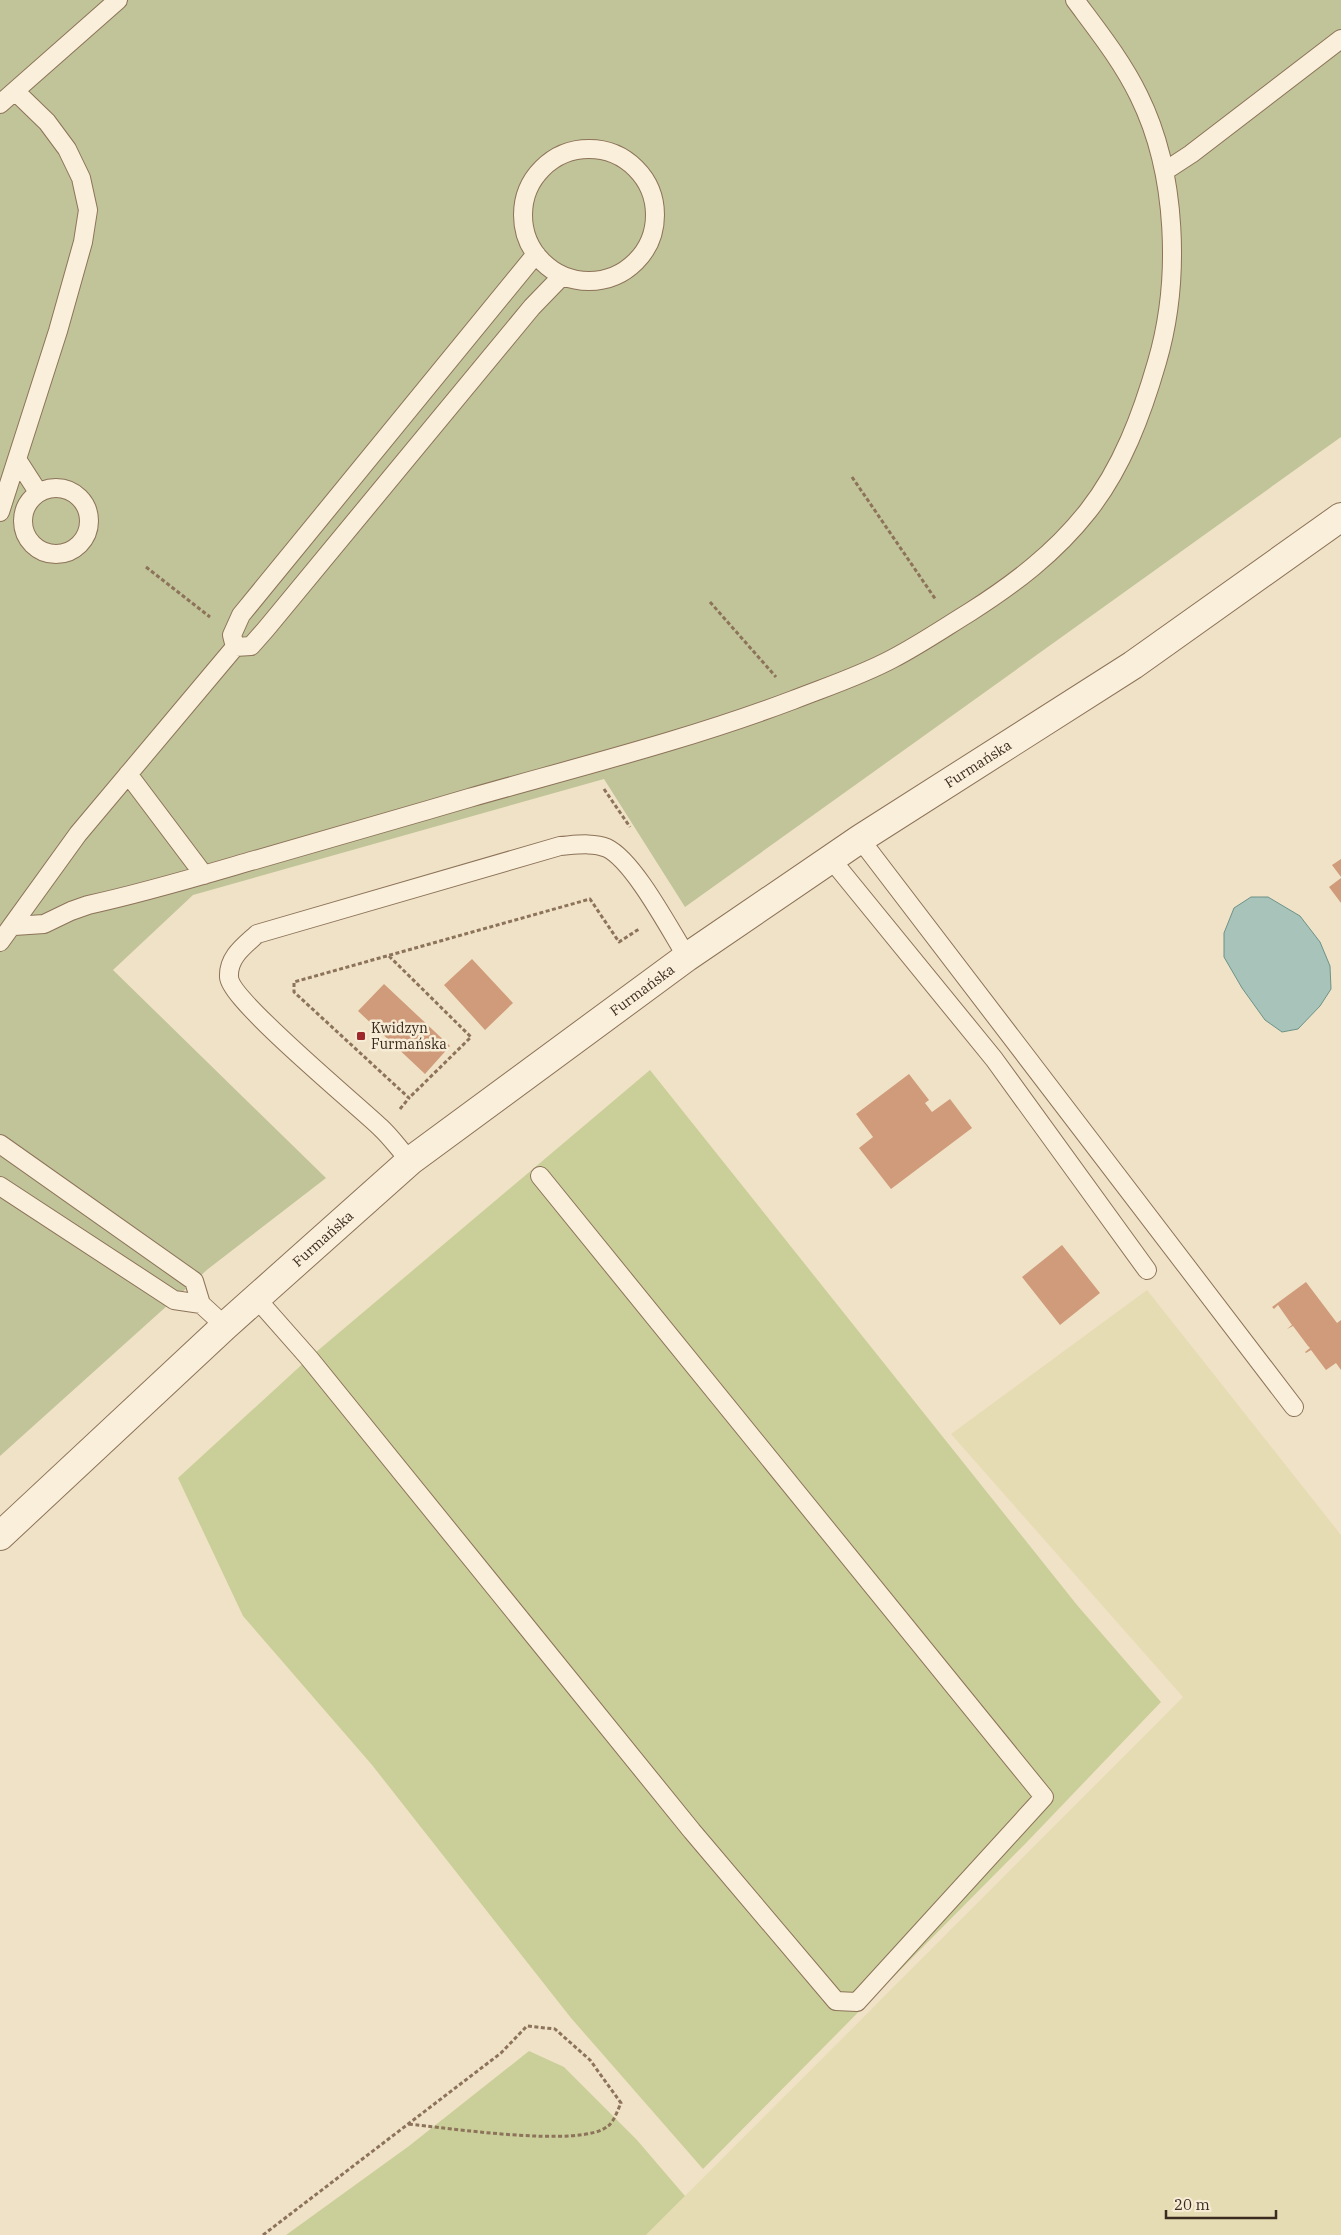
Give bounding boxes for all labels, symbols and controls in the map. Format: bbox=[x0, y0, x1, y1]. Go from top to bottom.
street label: Furmańska bbox=[941, 736, 1015, 792]
street label: Furmańska bbox=[606, 960, 678, 1020]
place label: Kwidzyn Furmańska bbox=[371, 1019, 447, 1053]
marker: Kwidzyn Furmańska bbox=[355, 1030, 367, 1042]
street label: Furmańska bbox=[289, 1206, 358, 1271]
scale bar bbox=[1166, 2188, 1276, 2220]
text: 20 m bbox=[1174, 2195, 1210, 2214]

